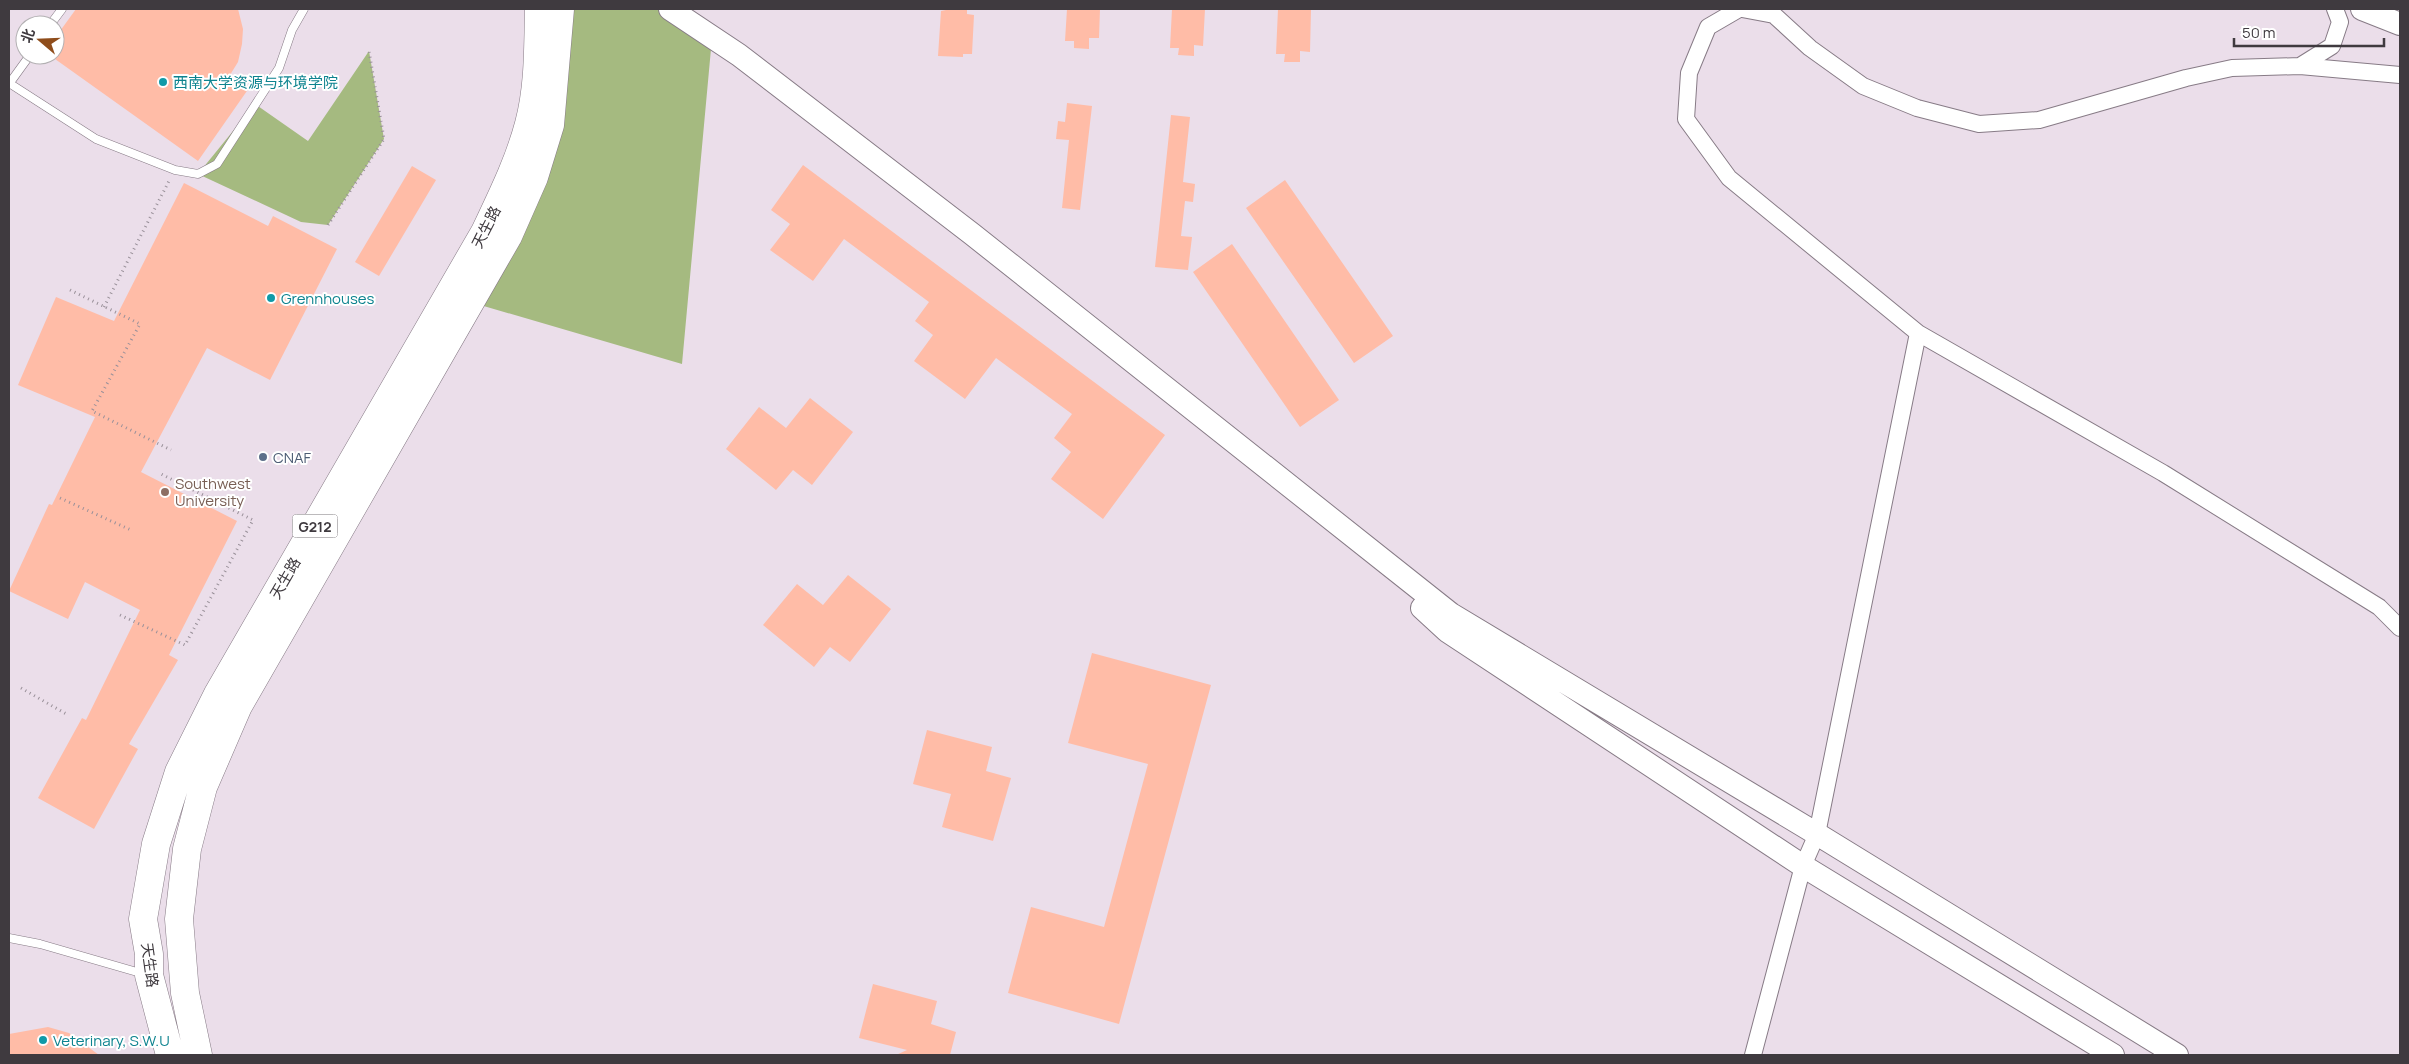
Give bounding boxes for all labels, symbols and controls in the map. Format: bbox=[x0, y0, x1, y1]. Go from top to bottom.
north arrow bbox=[15, 15, 65, 65]
scale bar bbox=[2234, 15, 2384, 47]
text: 50 m bbox=[2242, 22, 2276, 43]
text: 北 bbox=[16, 26, 38, 45]
place label: 西南大学资源与环境学院 bbox=[173, 72, 338, 93]
marker: 西南大学资源与环境学院 bbox=[157, 76, 169, 88]
street label: 天生路 bbox=[466, 202, 506, 252]
place label: Grennhouses bbox=[281, 288, 375, 309]
marker: Grennhouses bbox=[265, 292, 277, 304]
place label: CNAF bbox=[273, 447, 312, 468]
marker: CNAF bbox=[257, 451, 269, 463]
place label: Southwest University bbox=[175, 473, 251, 511]
marker: Southwest University bbox=[159, 486, 171, 498]
road number: G212 bbox=[292, 514, 338, 538]
street label: 天生路 bbox=[265, 553, 305, 603]
street label: 天生路 bbox=[136, 941, 164, 989]
place label: Veterinary, S.W.U bbox=[53, 1030, 170, 1051]
marker: Veterinary, S.W.U bbox=[37, 1034, 49, 1046]

